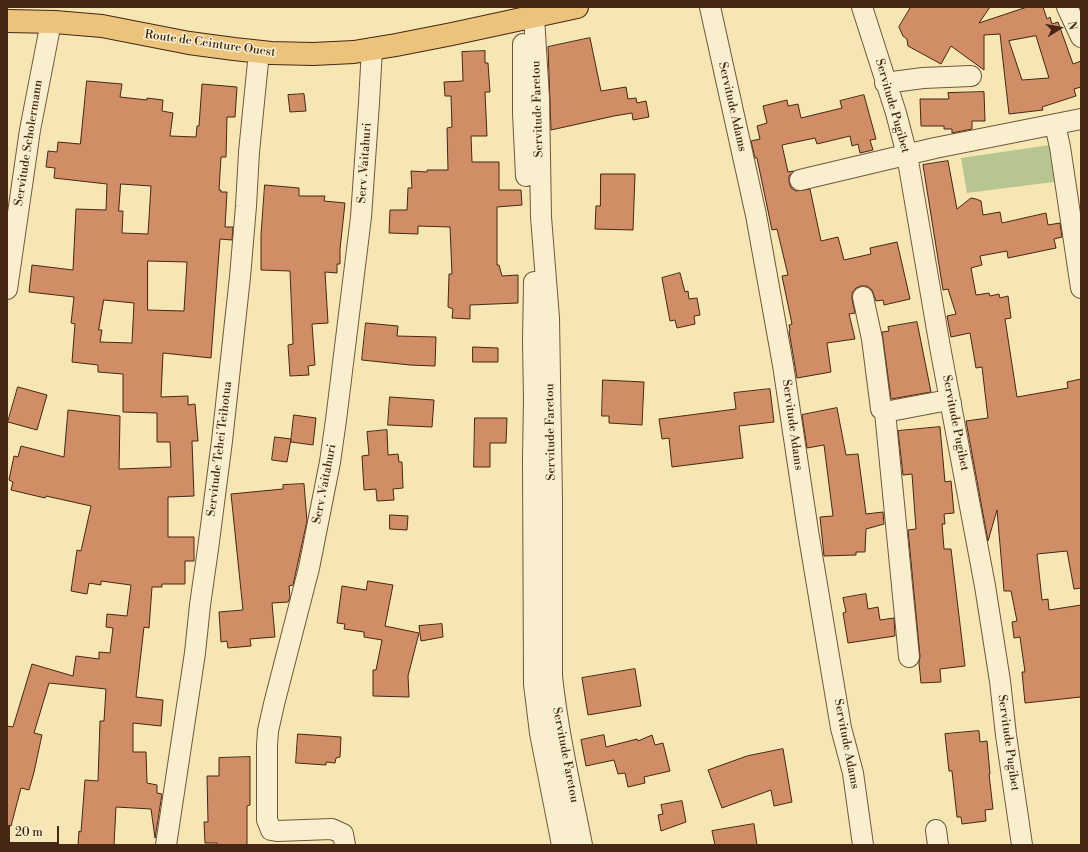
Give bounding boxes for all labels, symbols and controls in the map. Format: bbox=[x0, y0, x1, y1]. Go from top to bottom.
north arrow bbox=[1040, 8, 1080, 48]
text: N bbox=[1064, 20, 1079, 31]
street label: Route de Ceinture Ouest bbox=[144, 28, 276, 60]
street label: Servitude Pugibet bbox=[872, 57, 912, 155]
street label: Servitude Faretou bbox=[529, 60, 547, 158]
street label: Servitude Adams bbox=[715, 61, 749, 153]
street label: Servitude Scholermann bbox=[12, 79, 46, 207]
street label: Serv .Vaitahuri bbox=[355, 122, 375, 204]
street label: Servitude Pugibet bbox=[939, 374, 971, 472]
street label: Servitude Adams bbox=[779, 379, 805, 471]
street label: Servitude Tehei Teihotua bbox=[205, 381, 235, 517]
street label: Servitude Faretou bbox=[543, 383, 559, 481]
street label: Serv .Vaitahuri bbox=[310, 443, 340, 525]
street label: Servitude Pugibet bbox=[994, 694, 1022, 792]
street label: Servitude Adams bbox=[830, 698, 862, 790]
street label: Servitude Faretou bbox=[549, 706, 581, 804]
scale bar bbox=[10, 818, 61, 844]
text: 20 m bbox=[15, 825, 43, 840]

